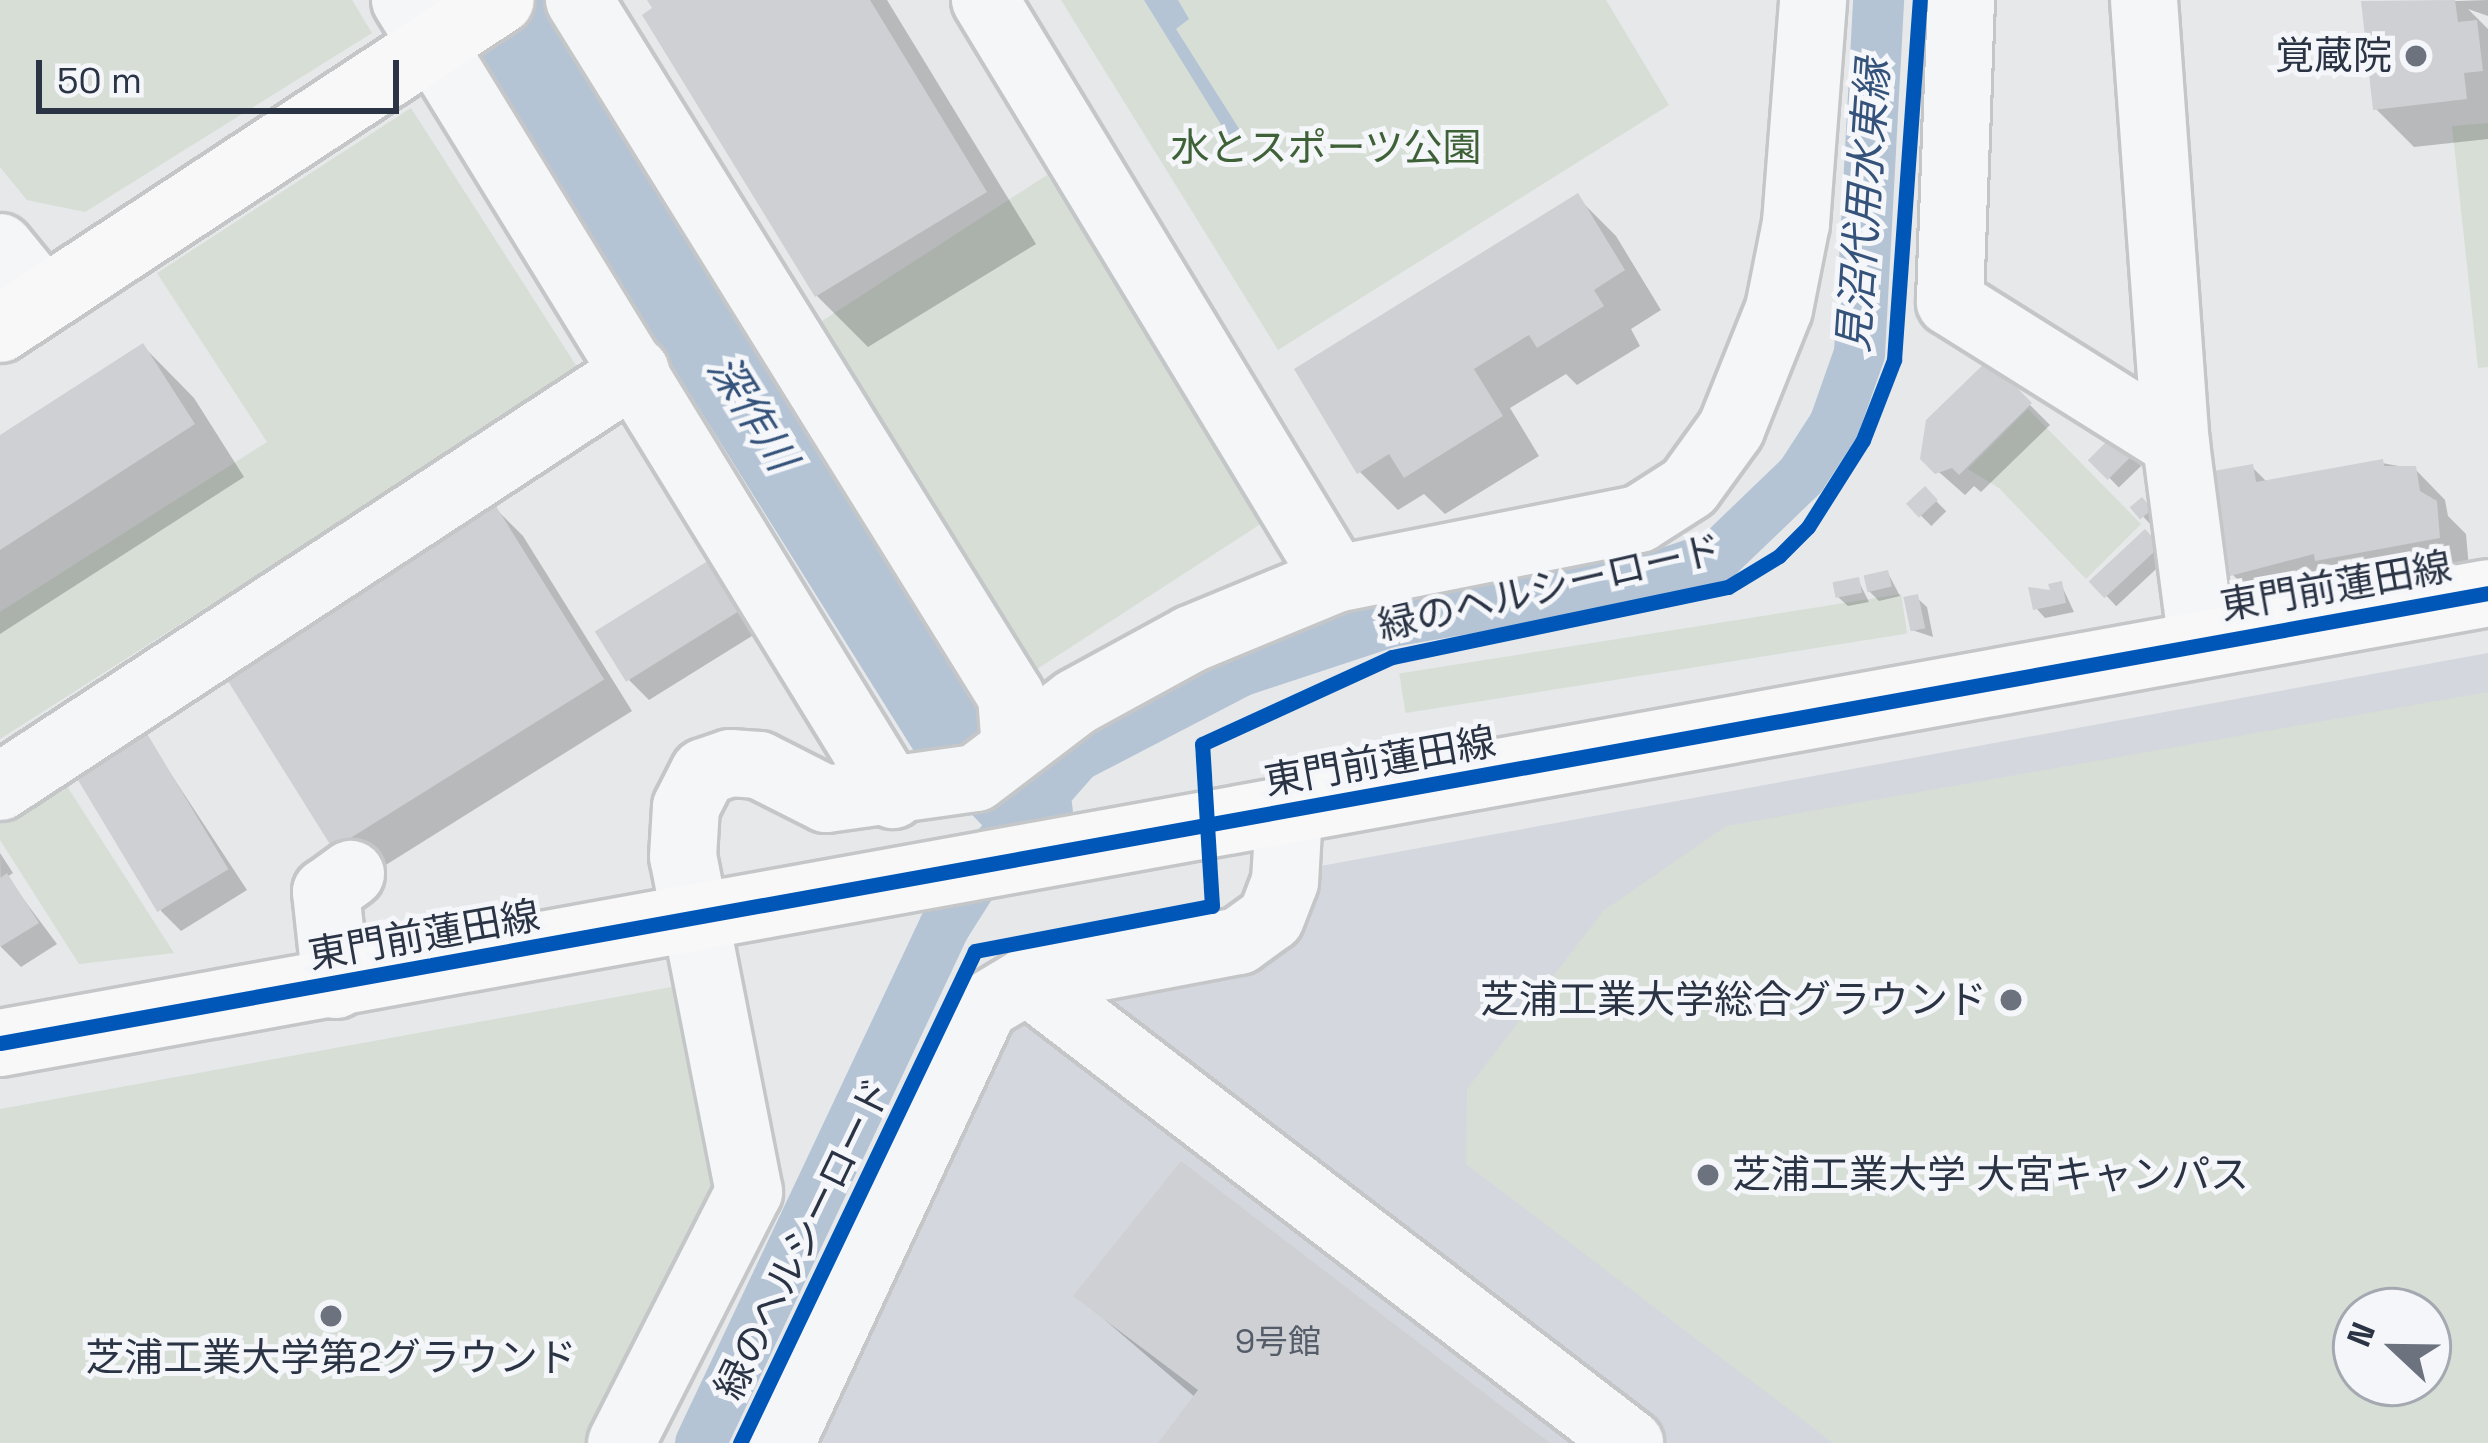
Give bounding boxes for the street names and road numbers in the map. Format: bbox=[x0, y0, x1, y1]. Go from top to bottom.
street label: 緑のヘルシーロード bbox=[1374, 526, 1726, 650]
street label: 東門前蓮田線 bbox=[2217, 544, 2455, 630]
street label: 東門前蓮田線 bbox=[1261, 719, 1499, 805]
street label: 東門前蓮田線 bbox=[305, 893, 543, 979]
street label: 緑のヘルシーロード bbox=[706, 1071, 902, 1407]

